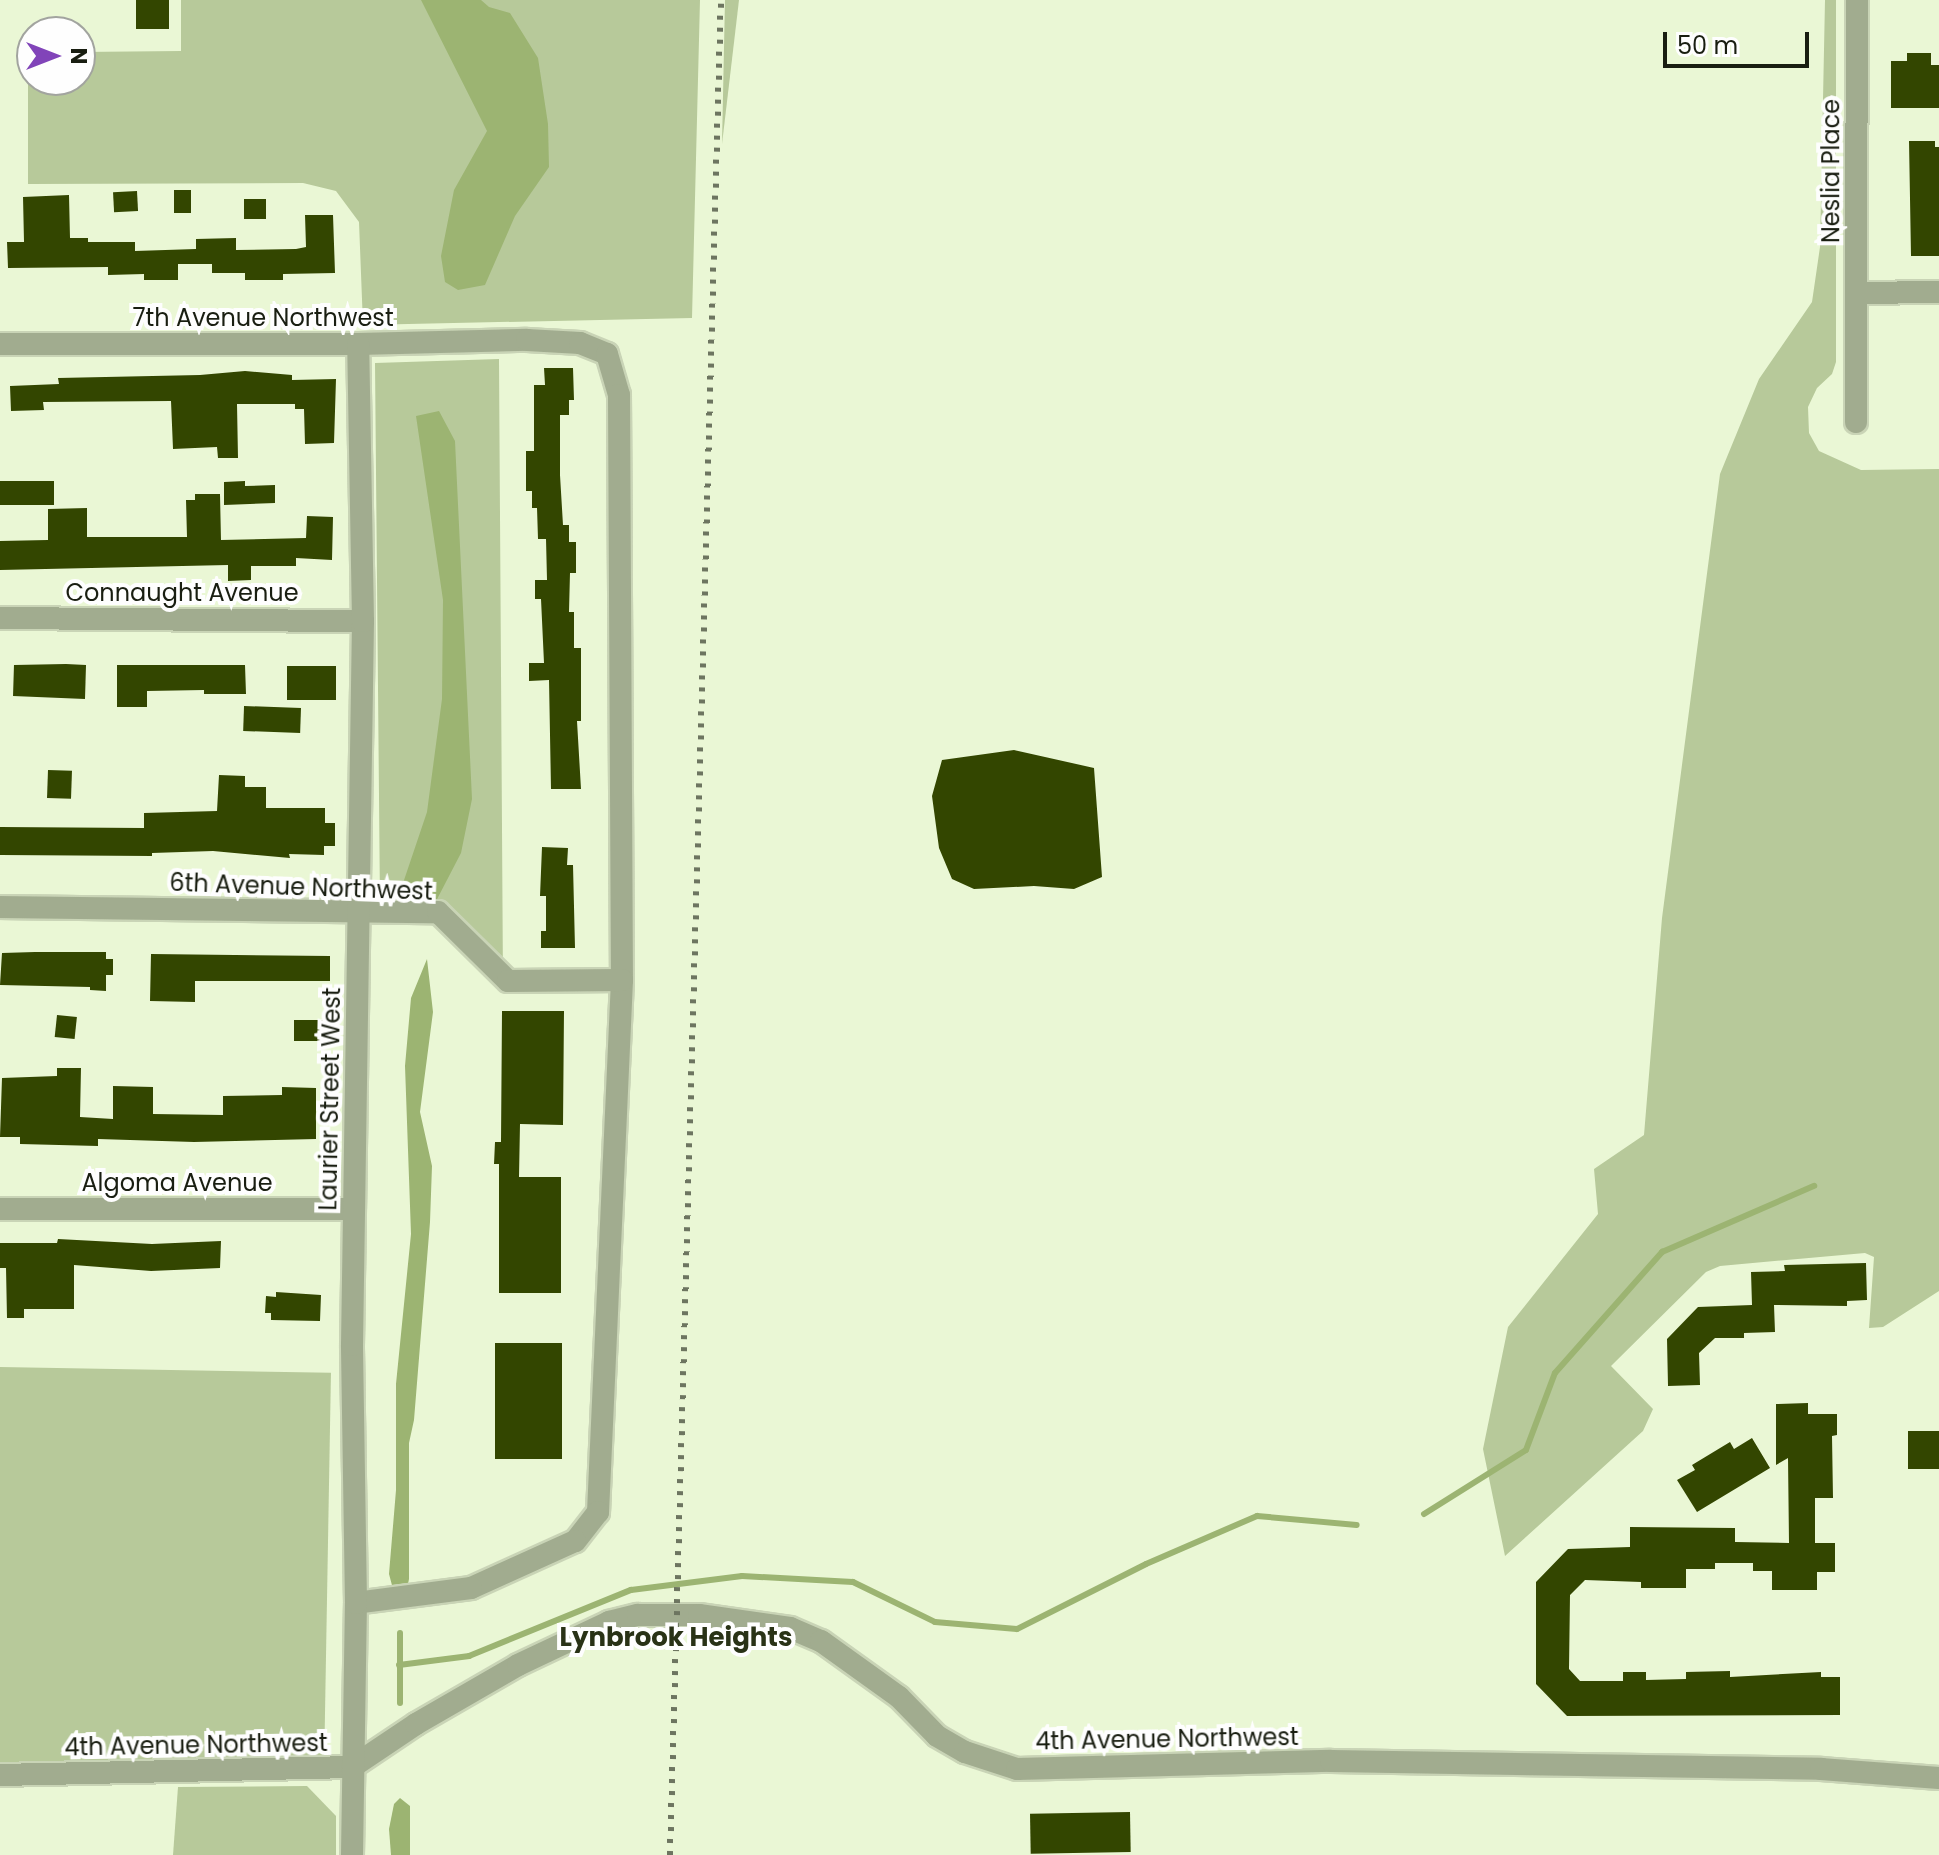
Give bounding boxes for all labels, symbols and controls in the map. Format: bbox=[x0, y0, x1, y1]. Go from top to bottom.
north arrow bbox=[16, 16, 96, 96]
scale bar bbox=[1667, 16, 1813, 66]
text: 50 m bbox=[1677, 29, 1738, 62]
text: N bbox=[63, 48, 94, 64]
street label: Neslia Place bbox=[1817, 99, 1845, 243]
street label: 7th Avenue Northwest bbox=[132, 304, 394, 332]
street label: Connaught Avenue bbox=[65, 579, 299, 607]
street label: 6th Avenue Northwest bbox=[169, 868, 433, 906]
street label: Laurier Street West bbox=[314, 987, 346, 1211]
street label: Algoma Avenue bbox=[81, 1169, 273, 1197]
district label: Lynbrook Heights bbox=[560, 1622, 792, 1654]
street label: 4th Avenue Northwest bbox=[1035, 1722, 1299, 1756]
street label: 4th Avenue Northwest bbox=[64, 1728, 328, 1762]

